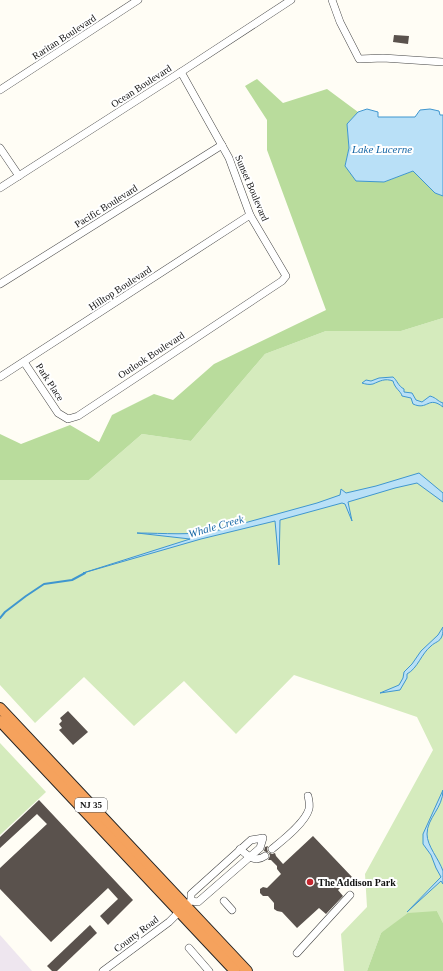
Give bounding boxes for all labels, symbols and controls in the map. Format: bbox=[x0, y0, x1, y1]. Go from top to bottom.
street label: Raritan Boulevard bbox=[30, 12, 98, 62]
street label: Ocean Boulevard bbox=[109, 62, 173, 110]
water label: Lake Lucerne bbox=[351, 143, 412, 155]
street label: Sunset Boulevard bbox=[233, 153, 271, 223]
street label: Pacific Boulevard bbox=[73, 182, 139, 230]
street label: Hilltop Boulevard bbox=[87, 264, 153, 312]
street label: Outlook Boulevard bbox=[116, 329, 186, 381]
street label: Park Place bbox=[34, 361, 66, 403]
water label: Whale Creek bbox=[187, 512, 246, 540]
road number: NJ 35 bbox=[75, 798, 107, 812]
marker: The Addison Park bbox=[305, 877, 315, 887]
place label: The Addison Park bbox=[318, 877, 396, 888]
street label: County Road bbox=[112, 914, 160, 954]

